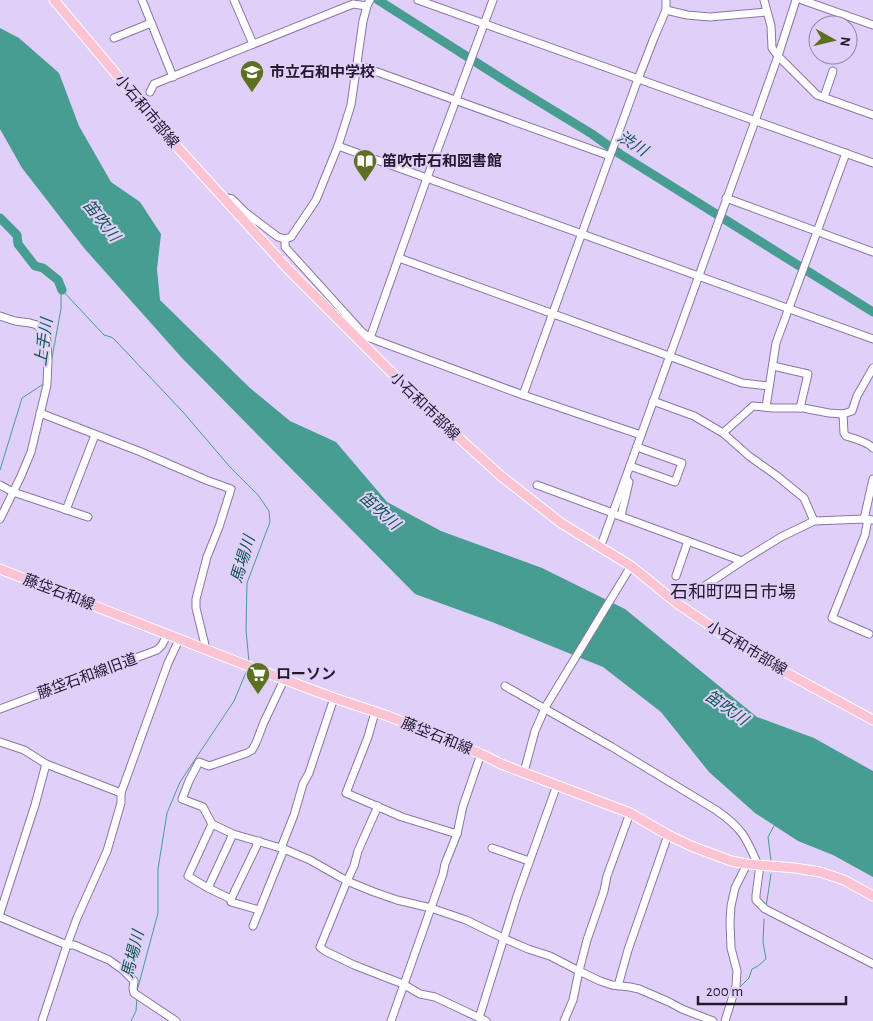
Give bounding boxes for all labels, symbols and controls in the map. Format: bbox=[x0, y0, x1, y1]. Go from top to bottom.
north arrow bbox=[808, 15, 858, 65]
text: N bbox=[837, 36, 852, 47]
school or university icon: 市立石和中学校 bbox=[239, 59, 265, 93]
place label: 市立石和中学校 bbox=[270, 64, 375, 80]
street label: 小石和市部線 bbox=[112, 71, 182, 151]
water label: 渋川 bbox=[615, 128, 652, 160]
library icon: 笛吹市石和図書館 bbox=[352, 148, 378, 182]
place label: 笛吹市石和図書館 bbox=[382, 153, 502, 169]
water label: 笛吹川 bbox=[80, 196, 125, 246]
water label: 上手川 bbox=[32, 315, 56, 367]
street label: 小石和市部線 bbox=[387, 369, 463, 443]
water label: 笛吹川 bbox=[356, 488, 405, 534]
water label: 馬場川 bbox=[227, 532, 258, 585]
street label: 藤垈石和線 bbox=[21, 570, 97, 613]
district label: 石和町四日市場 bbox=[670, 582, 796, 602]
street label: 小石和市部線 bbox=[704, 618, 790, 678]
street label: 藤垈石和線旧道 bbox=[35, 650, 139, 701]
supermarket icon: ローソン bbox=[245, 661, 271, 695]
place label: ローソン bbox=[276, 667, 336, 682]
water label: 笛吹川 bbox=[702, 687, 753, 729]
street label: 藤垈石和線 bbox=[399, 714, 475, 757]
water label: 馬場川 bbox=[118, 927, 147, 979]
scale bar bbox=[698, 974, 846, 1006]
text: 200 m bbox=[706, 984, 743, 999]

